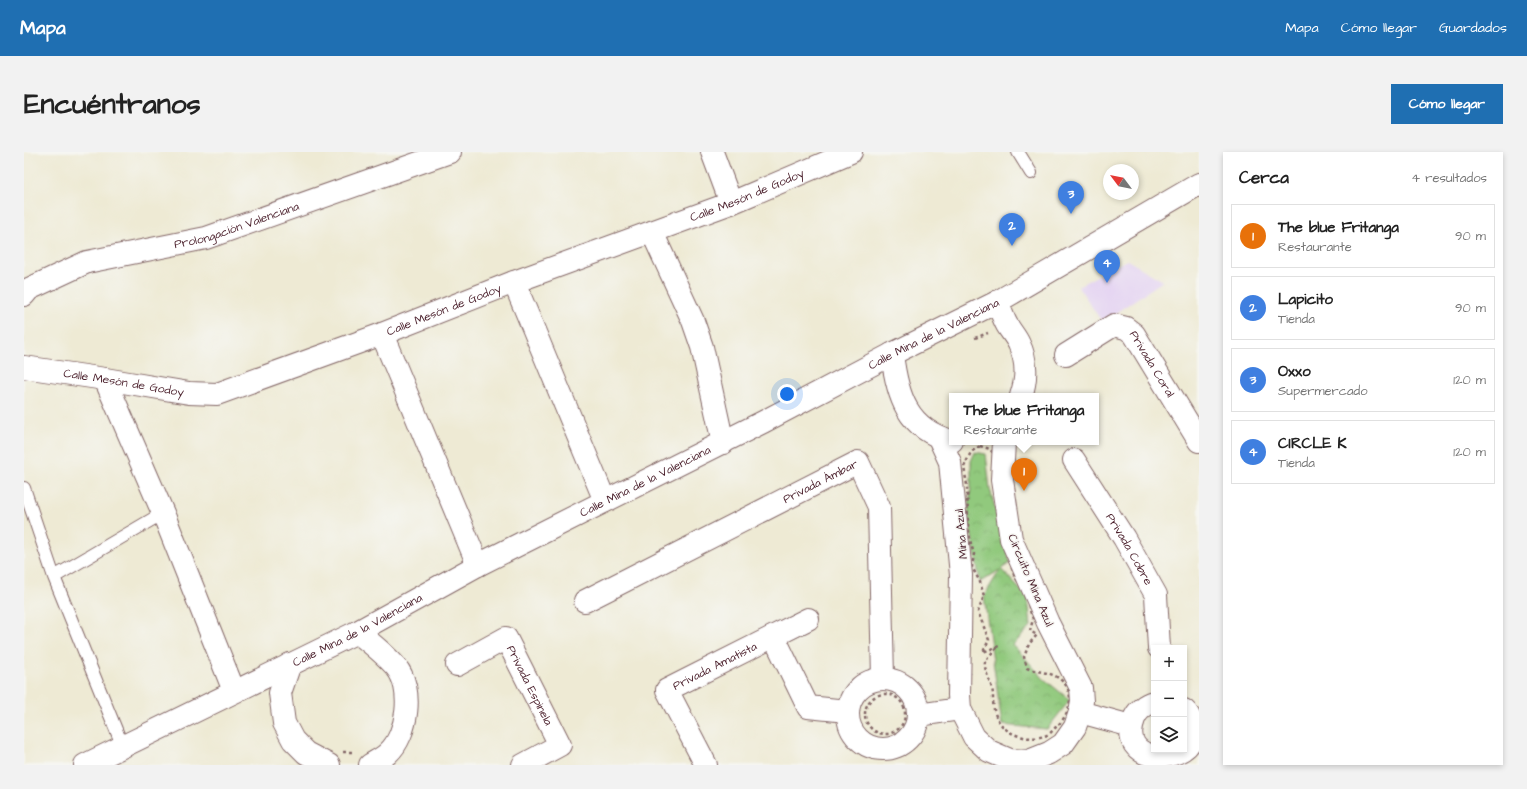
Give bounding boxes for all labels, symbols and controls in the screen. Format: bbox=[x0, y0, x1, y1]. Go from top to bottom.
text: Mapa bbox=[20, 15, 66, 42]
text: Mapa bbox=[1285, 18, 1319, 38]
text: Cómo llegar bbox=[1341, 18, 1417, 38]
text: Guardados bbox=[1439, 18, 1507, 38]
button: Cómo llegar bbox=[1391, 84, 1503, 124]
text: Encuéntranos bbox=[24, 85, 200, 124]
north arrow bbox=[1103, 164, 1139, 200]
street label: Calle Mesón de Godoy bbox=[688, 165, 807, 226]
text: Cerca bbox=[1239, 166, 1289, 190]
text: 4 resultados bbox=[1411, 169, 1487, 187]
pin: 3 bbox=[1058, 181, 1084, 214]
street label: Prolongación Valenciana bbox=[173, 198, 302, 253]
pin: 2 bbox=[999, 213, 1025, 246]
text: The blue Fritanga bbox=[1278, 217, 1399, 238]
text: 1 bbox=[1252, 227, 1254, 245]
text: 90 m bbox=[1455, 227, 1486, 245]
text: Restaurante bbox=[1278, 238, 1352, 256]
pin: 4 bbox=[1094, 250, 1120, 283]
street label: Calle Mesón de Godoy bbox=[384, 280, 504, 340]
text: Lapicito bbox=[1278, 289, 1333, 310]
street label: Calle Mina de la Valenciana bbox=[865, 294, 1002, 374]
text: 2 bbox=[1249, 299, 1257, 317]
text: 90 m bbox=[1455, 299, 1486, 317]
text: Tienda bbox=[1278, 310, 1315, 328]
street label: Privada Coral bbox=[1125, 328, 1179, 401]
text: Oxxo bbox=[1278, 361, 1311, 382]
street label: Calle Mesón de Godoy bbox=[62, 365, 186, 402]
text: 3 bbox=[1250, 371, 1256, 389]
text: 120 m bbox=[1453, 371, 1486, 389]
text: Supermercado bbox=[1278, 382, 1368, 400]
your location bbox=[777, 384, 797, 404]
popup bbox=[949, 393, 1099, 445]
text: The blue Fritanga bbox=[964, 400, 1084, 421]
text: Restaurante bbox=[964, 421, 1037, 439]
text: CIRCLE K bbox=[1278, 433, 1347, 454]
street label: Calle Mina de la Valenciana bbox=[577, 442, 714, 522]
text: 4 bbox=[1249, 443, 1257, 461]
text: 120 m bbox=[1453, 443, 1486, 461]
text: Tienda bbox=[1278, 454, 1315, 472]
street label: Privada Ámbar bbox=[780, 455, 861, 508]
pin: 1 bbox=[1011, 458, 1037, 491]
street label: Mina Azul bbox=[951, 508, 972, 560]
street label: Privada Cobre bbox=[1101, 510, 1157, 589]
street label: Circuito Mina Azul bbox=[1003, 531, 1058, 629]
street label: Calle Mina de la Valenciana bbox=[290, 589, 426, 671]
street label: Privada Amatista bbox=[670, 638, 760, 695]
street label: Privada Espinela bbox=[502, 643, 557, 729]
map controls bbox=[1151, 645, 1187, 753]
button: + bbox=[1151, 645, 1187, 681]
button: − bbox=[1151, 681, 1187, 717]
button: layers bbox=[1151, 717, 1187, 753]

